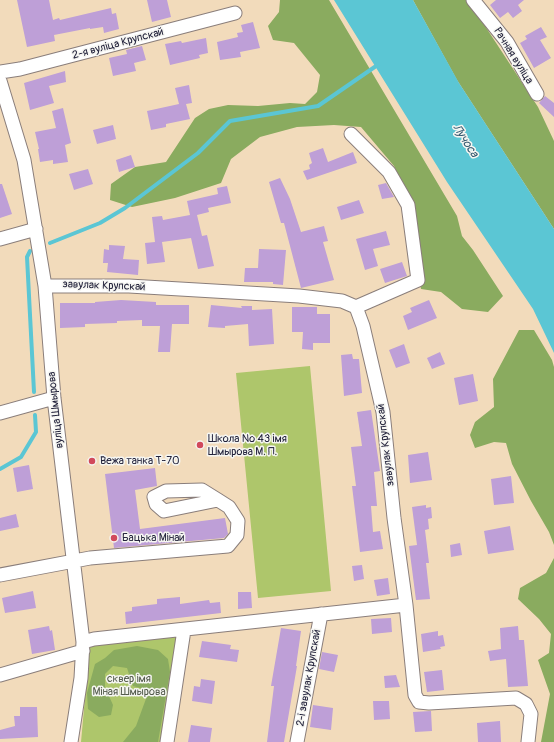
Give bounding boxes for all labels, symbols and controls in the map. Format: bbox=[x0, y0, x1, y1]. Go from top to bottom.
street label: 2-я вуліца Крупскай bbox=[71, 25, 165, 63]
street label: Рачная вуліца bbox=[490, 25, 536, 87]
water label: Лучоса bbox=[449, 122, 481, 160]
street label: завулак Крупскай bbox=[62, 278, 146, 294]
street label: вуліца Шмырова bbox=[45, 371, 67, 449]
street label: завулак Крупскай bbox=[374, 403, 398, 487]
place label: Школа № 43 імя Шмырова М. П. bbox=[208, 432, 287, 458]
marker: Школа № 43 імя Шмырова М. П. bbox=[195, 440, 205, 450]
place label: Вежа танка Т-70 bbox=[100, 454, 180, 468]
marker: Вежа танка Т-70 bbox=[87, 456, 97, 466]
place label: Бацька Мінай bbox=[122, 531, 185, 545]
marker: Бацька Мінай bbox=[109, 533, 119, 543]
street label: 2-і завулак Крупскай bbox=[294, 629, 324, 727]
park label: сквер імя Міная Шмырова bbox=[93, 672, 165, 698]

